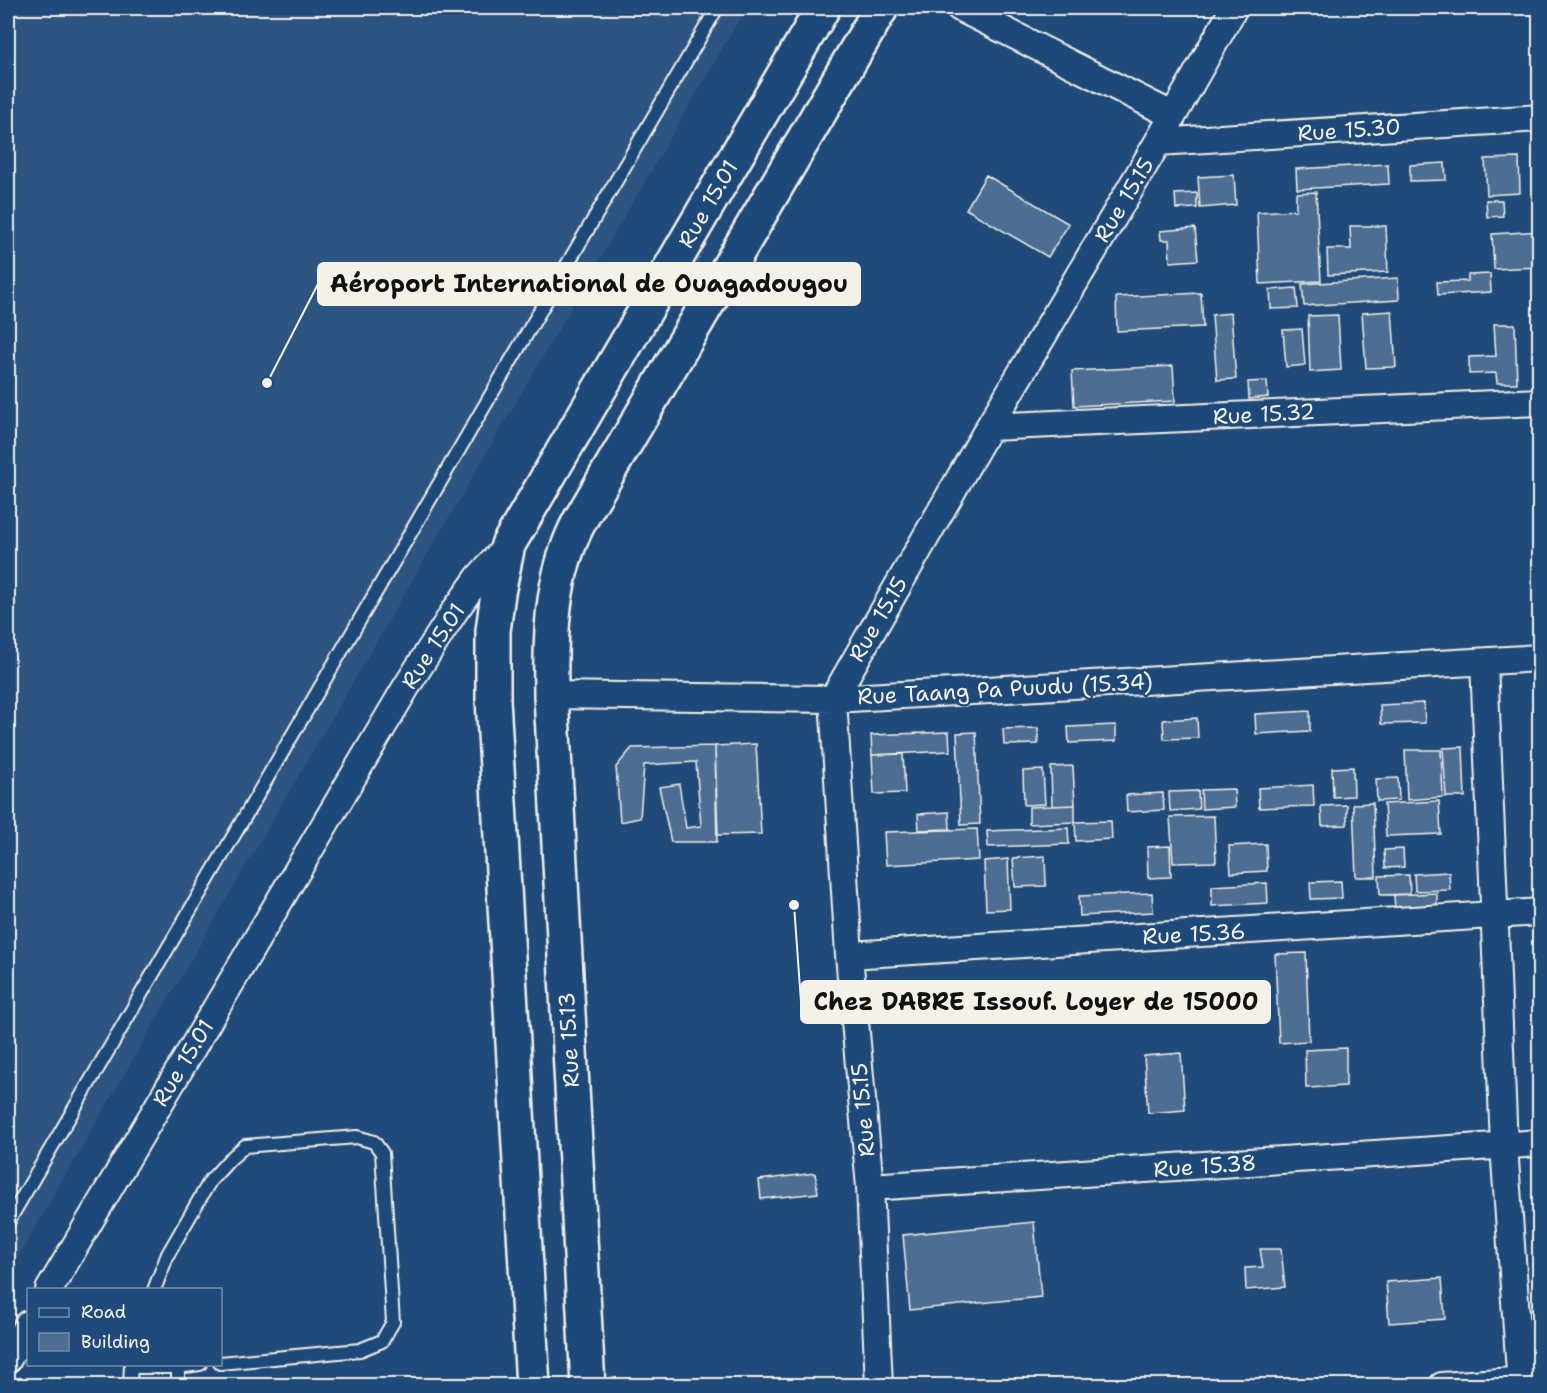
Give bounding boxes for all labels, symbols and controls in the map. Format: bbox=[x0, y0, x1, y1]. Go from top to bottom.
street label: Rue 15.30 bbox=[1296, 112, 1402, 148]
street label: Rue 15.15 bbox=[1087, 152, 1161, 248]
street label: Rue 15.01 bbox=[671, 155, 745, 253]
callout: Aéroport International de Ouagadougou bbox=[318, 263, 860, 305]
text: Aéroport International de Ouagadougou bbox=[330, 268, 848, 300]
street label: Rue 15.32 bbox=[1212, 397, 1316, 431]
street label: Rue 15.15 bbox=[842, 571, 914, 667]
street label: Rue 15.01 bbox=[394, 597, 472, 695]
street label: Rue Taang Pa Puudu (15.34) bbox=[857, 667, 1153, 711]
street label: Rue 15.36 bbox=[1142, 917, 1246, 951]
callout: Chez DABRE Issouf. Loyer de 15000 bbox=[801, 981, 1270, 1023]
text: Chez DABRE Issouf. Loyer de 15000 bbox=[813, 986, 1259, 1018]
street label: Rue 15.13 bbox=[552, 992, 586, 1088]
street label: Rue 15.01 bbox=[146, 1014, 220, 1112]
street label: Rue 15.15 bbox=[844, 1062, 882, 1158]
street label: Rue 15.38 bbox=[1153, 1148, 1257, 1184]
legend bbox=[27, 1288, 222, 1366]
text: Road bbox=[81, 1300, 126, 1324]
text: Building bbox=[81, 1330, 150, 1354]

